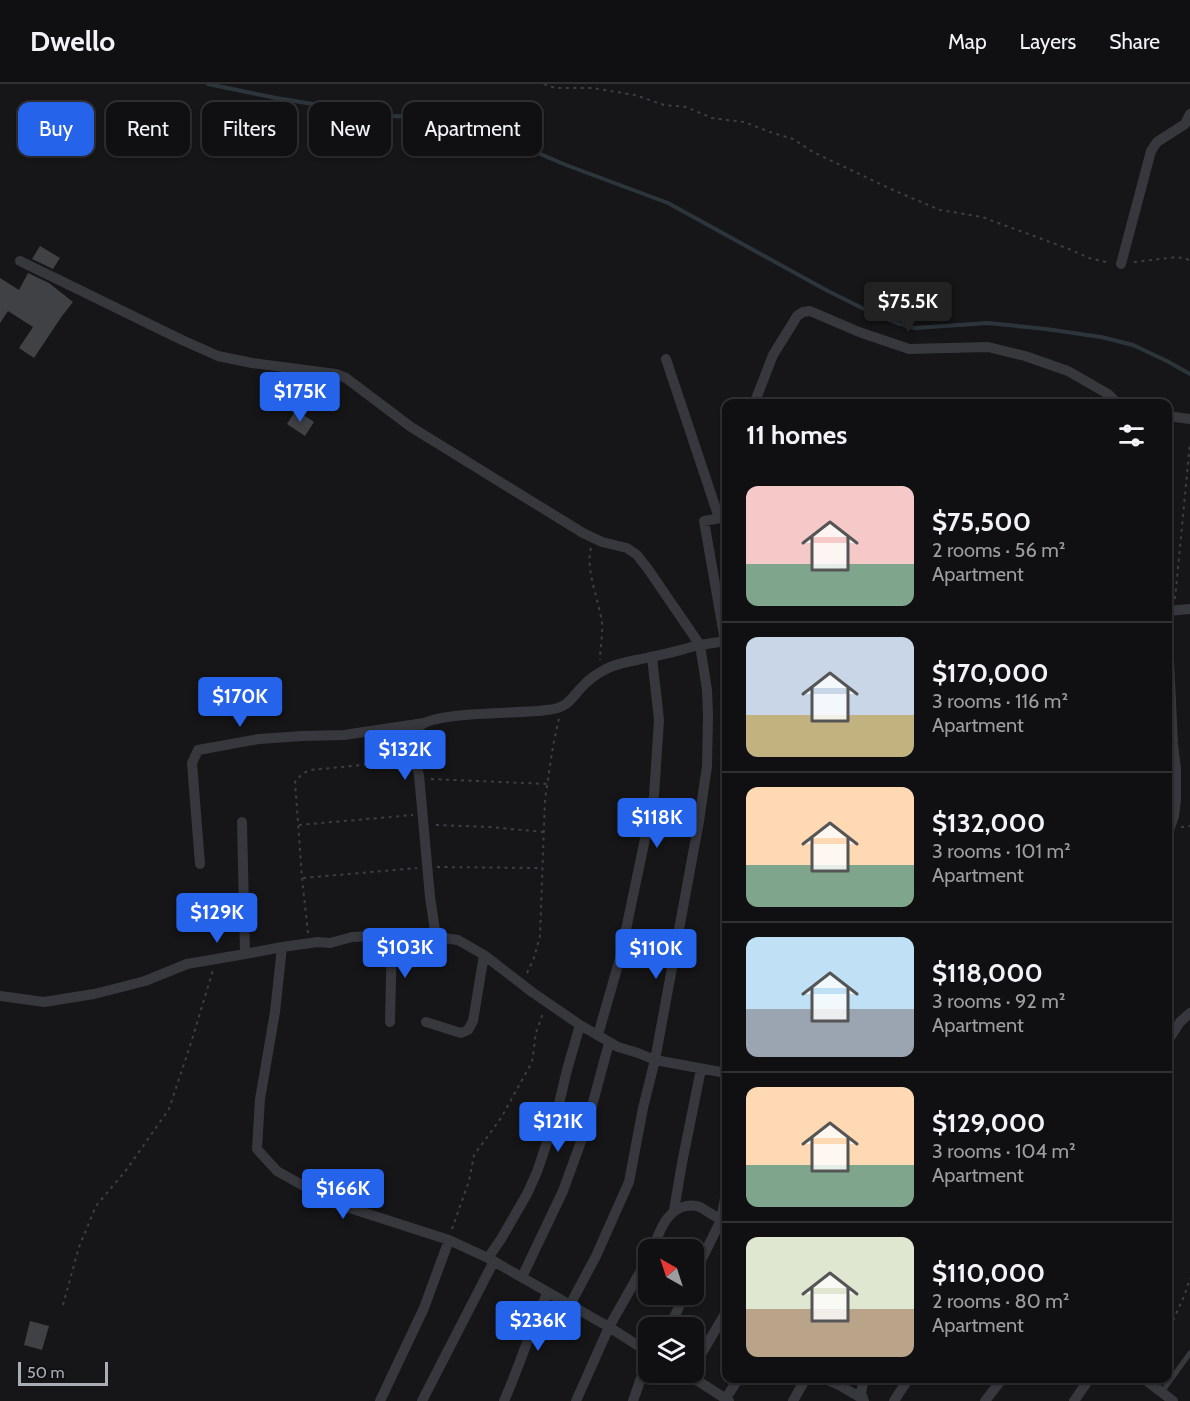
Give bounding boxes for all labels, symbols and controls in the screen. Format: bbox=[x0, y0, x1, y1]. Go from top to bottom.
text: Dwello bbox=[30, 24, 115, 58]
text: Map bbox=[948, 29, 987, 54]
text: Layers bbox=[1020, 29, 1076, 54]
text: Share bbox=[1109, 29, 1160, 54]
chip: Buy bbox=[18, 102, 94, 156]
chip: Rent bbox=[106, 102, 190, 156]
chip: Filters bbox=[202, 102, 297, 156]
chip: New bbox=[309, 102, 391, 156]
chip: Apartment bbox=[403, 102, 542, 156]
pin: $75.5K bbox=[859, 282, 957, 333]
text: $75.5K bbox=[878, 289, 938, 313]
pin: $175K bbox=[258, 372, 342, 423]
text: $175K bbox=[274, 379, 326, 403]
text: 11 homes bbox=[746, 419, 847, 451]
icon: filters bbox=[1115, 419, 1148, 452]
text: $75,500 bbox=[932, 506, 1031, 538]
icon: home bbox=[794, 510, 866, 582]
text: 2 rooms · 56 m² bbox=[932, 538, 1065, 562]
text: Apartment bbox=[932, 562, 1024, 586]
text: $170,000 bbox=[932, 657, 1049, 689]
icon: home bbox=[794, 661, 866, 733]
pin: $170K bbox=[198, 677, 282, 728]
text: $170K bbox=[212, 684, 268, 708]
text: 3 rooms · 116 m² bbox=[932, 689, 1068, 713]
text: Apartment bbox=[932, 713, 1024, 737]
pin: $132K bbox=[363, 730, 447, 781]
text: $132K bbox=[379, 737, 431, 761]
pin: $118K bbox=[615, 798, 699, 849]
text: $118K bbox=[632, 805, 682, 829]
text: $132,000 bbox=[932, 807, 1045, 839]
icon: home bbox=[794, 811, 866, 883]
text: 3 rooms · 101 m² bbox=[932, 839, 1071, 863]
text: Apartment bbox=[932, 863, 1024, 887]
pin: $129K bbox=[175, 893, 259, 944]
text: $129K bbox=[190, 900, 244, 924]
pin: $103K bbox=[363, 928, 447, 979]
pin: $110K bbox=[614, 929, 698, 980]
text: $103K bbox=[377, 935, 433, 959]
text: $110K bbox=[629, 936, 683, 960]
text: $118,000 bbox=[932, 957, 1043, 989]
icon: home bbox=[794, 961, 866, 1033]
text: 3 rooms · 92 m² bbox=[932, 989, 1065, 1013]
text: Apartment bbox=[932, 1013, 1024, 1037]
pin: $121K bbox=[516, 1102, 600, 1153]
text: $129,000 bbox=[932, 1107, 1045, 1139]
text: $121K bbox=[533, 1109, 583, 1133]
icon: home bbox=[794, 1111, 866, 1183]
text: 3 rooms · 104 m² bbox=[932, 1139, 1076, 1163]
text: Apartment bbox=[932, 1163, 1024, 1187]
pin: $166K bbox=[301, 1169, 385, 1220]
text: $166K bbox=[316, 1176, 370, 1200]
north arrow bbox=[638, 1239, 704, 1305]
map controls bbox=[638, 1239, 704, 1383]
text: $110,000 bbox=[932, 1257, 1045, 1289]
icon: home bbox=[794, 1261, 866, 1333]
text: 2 rooms · 80 m² bbox=[932, 1289, 1069, 1313]
pin: $236K bbox=[496, 1301, 580, 1352]
text: $236K bbox=[510, 1308, 566, 1332]
text: Apartment bbox=[932, 1313, 1024, 1337]
button: layers bbox=[638, 1317, 704, 1383]
scale bar bbox=[18, 1359, 108, 1386]
text: 50 m bbox=[27, 1363, 64, 1382]

